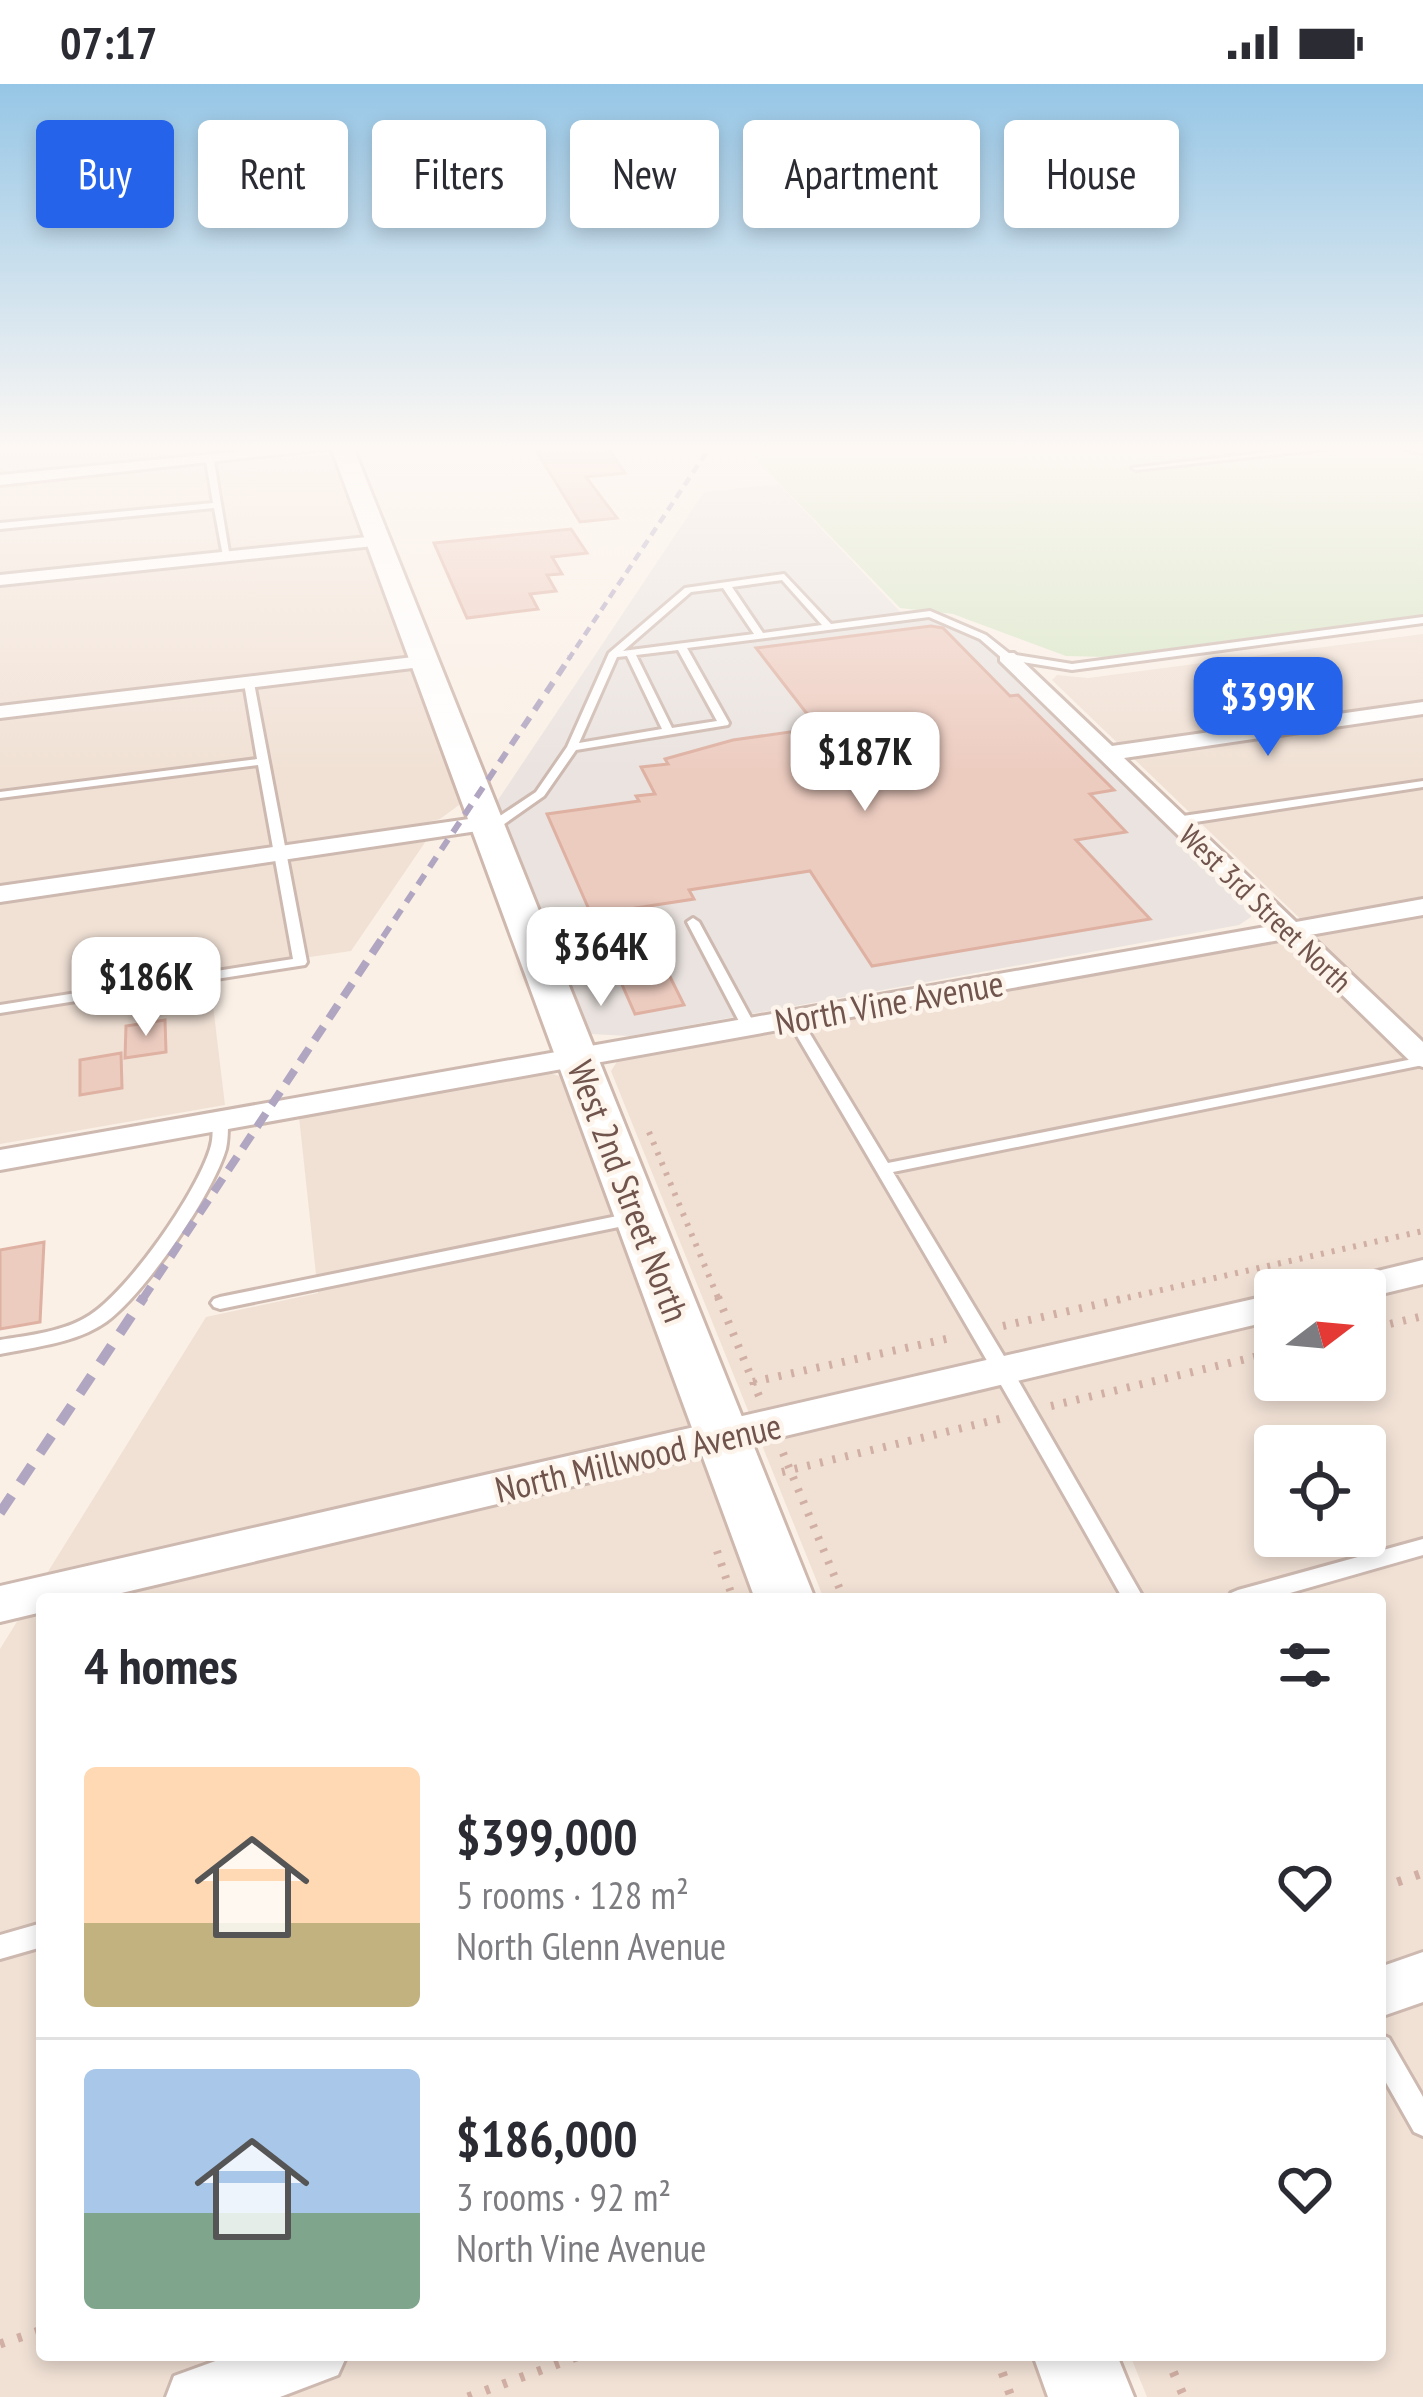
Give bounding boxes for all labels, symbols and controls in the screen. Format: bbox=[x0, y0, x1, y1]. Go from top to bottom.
text: 07:17 bbox=[60, 13, 157, 71]
chip: Buy bbox=[36, 120, 174, 228]
chip: Rent bbox=[198, 120, 348, 228]
chip: Filters bbox=[372, 120, 546, 228]
chip: New bbox=[570, 120, 719, 228]
chip: Apartment bbox=[743, 120, 980, 228]
chip: House bbox=[1004, 120, 1179, 228]
pin: $399K bbox=[1184, 657, 1352, 759]
text: $399K bbox=[1221, 670, 1315, 721]
pin: $187K bbox=[781, 712, 949, 814]
text: $187K bbox=[818, 725, 912, 776]
street label: West 3rd Street North bbox=[1171, 816, 1361, 1000]
pin: $364K bbox=[517, 907, 685, 1009]
text: $364K bbox=[554, 920, 648, 971]
pin: $186K bbox=[62, 937, 230, 1039]
text: $186K bbox=[99, 950, 193, 1001]
street label: North Vine Avenue bbox=[771, 959, 1007, 1045]
street label: West 2nd Street North bbox=[558, 1054, 700, 1328]
north arrow bbox=[1254, 1269, 1386, 1401]
map controls bbox=[1254, 1269, 1386, 1557]
street label: North Millwood Avenue bbox=[491, 1401, 785, 1513]
button: locate bbox=[1254, 1425, 1386, 1557]
text: 4 homes bbox=[84, 1632, 238, 1698]
icon: filters bbox=[1272, 1632, 1338, 1698]
text: $399,000 bbox=[456, 1803, 638, 1869]
icon: home bbox=[180, 1815, 324, 1959]
icon: heart bbox=[1272, 1854, 1338, 1920]
text: 5 rooms · 128 m² bbox=[456, 1869, 689, 1920]
text: North Glenn Avenue bbox=[456, 1920, 726, 1971]
text: $186,000 bbox=[456, 2105, 638, 2171]
icon: home bbox=[180, 2117, 324, 2261]
icon: heart bbox=[1272, 2156, 1338, 2222]
text: 3 rooms · 92 m² bbox=[456, 2171, 671, 2222]
text: North Vine Avenue bbox=[456, 2222, 706, 2273]

